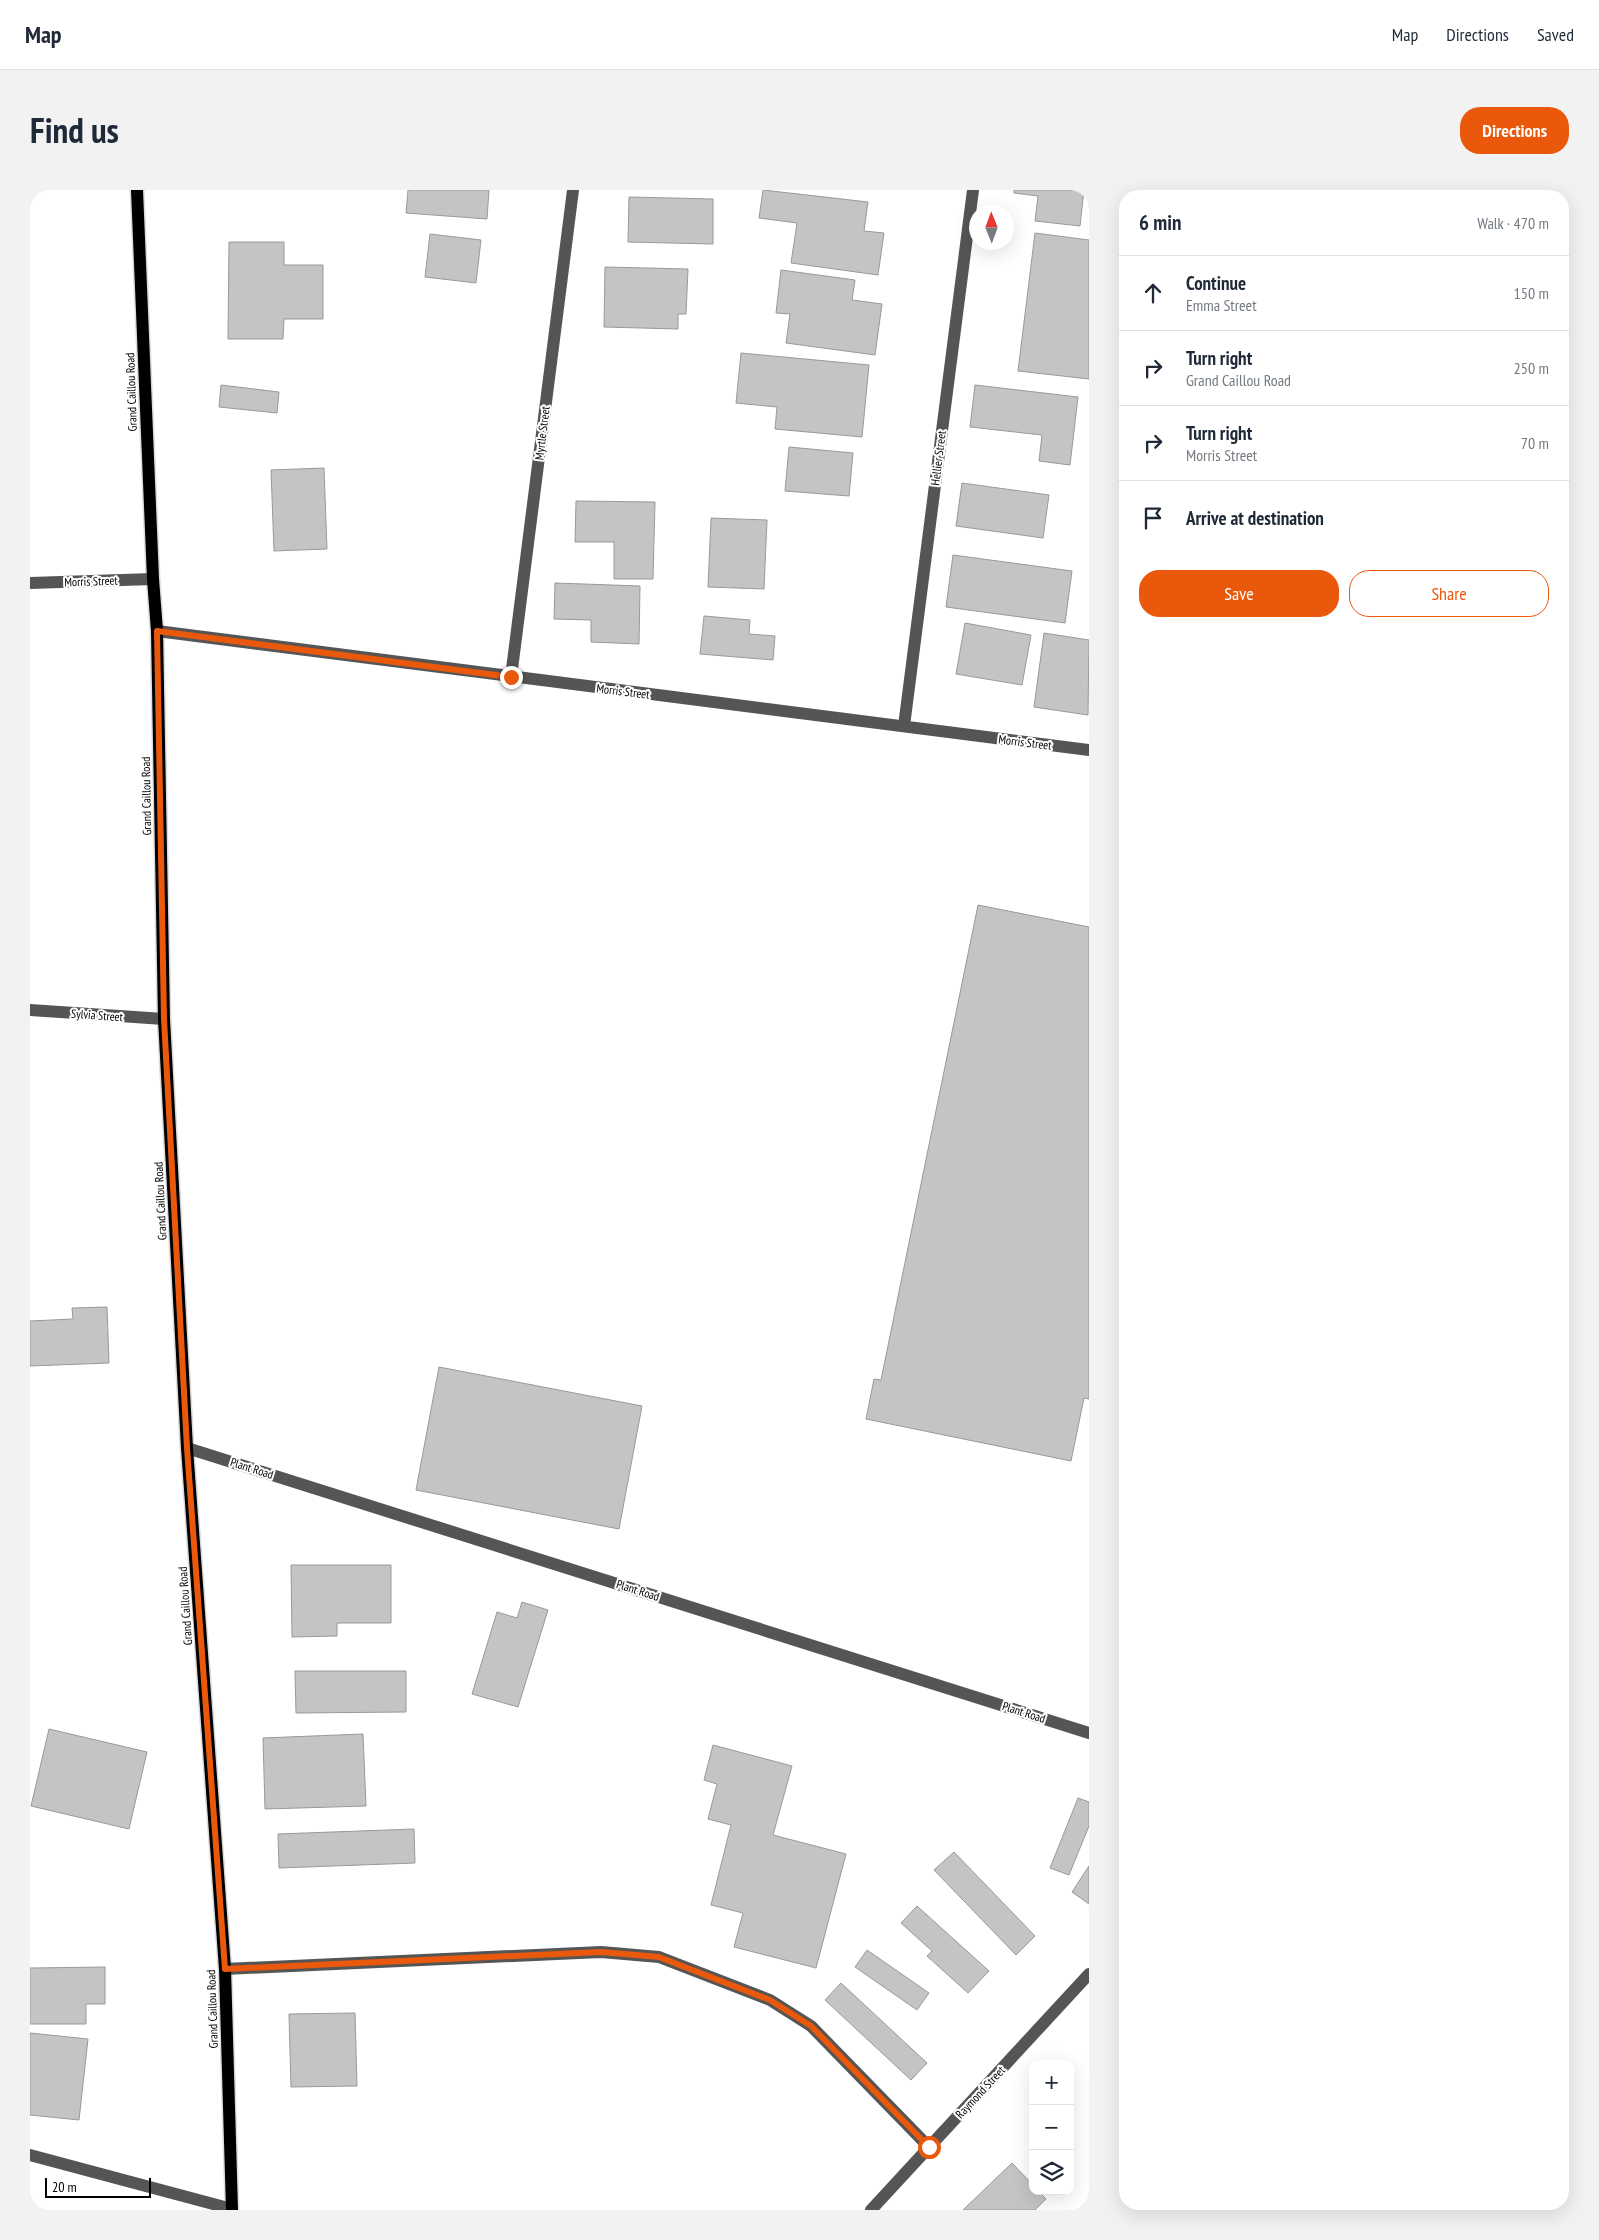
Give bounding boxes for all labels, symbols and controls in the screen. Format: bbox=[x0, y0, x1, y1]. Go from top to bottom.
text: Map bbox=[25, 19, 62, 50]
text: Map bbox=[1392, 23, 1418, 46]
text: Directions bbox=[1446, 23, 1509, 46]
text: Saved bbox=[1537, 23, 1574, 46]
text: Find us bbox=[30, 107, 119, 153]
button: Directions bbox=[1460, 107, 1569, 154]
north arrow bbox=[969, 205, 1014, 250]
text: 6 min bbox=[1139, 209, 1181, 236]
text: Walk · 470 m bbox=[1477, 213, 1549, 233]
text: Continue bbox=[1186, 271, 1246, 295]
icon: ahead bbox=[1139, 279, 1167, 307]
text: 150 m bbox=[1514, 283, 1549, 303]
text: Emma Street bbox=[1186, 295, 1257, 315]
text: Turn right bbox=[1186, 346, 1252, 370]
street label: Grand Caillou Road bbox=[122, 352, 140, 432]
icon: right bbox=[1139, 354, 1167, 382]
text: 250 m bbox=[1514, 358, 1549, 378]
text: Grand Caillou Road bbox=[1186, 370, 1291, 390]
street label: Myrtle Street bbox=[531, 405, 553, 461]
text: Turn right bbox=[1186, 421, 1252, 445]
street label: Hellier Street bbox=[927, 429, 949, 486]
icon: right bbox=[1139, 429, 1167, 457]
text: 70 m bbox=[1521, 433, 1549, 453]
text: Morris Street bbox=[1186, 445, 1257, 465]
icon: arrive bbox=[1139, 504, 1167, 532]
text: Arrive at destination bbox=[1186, 506, 1324, 530]
button: Save bbox=[1139, 570, 1339, 617]
button: Share bbox=[1349, 570, 1549, 617]
street label: Morris Street bbox=[64, 573, 119, 589]
route end bbox=[500, 666, 523, 689]
street label: Morris Street bbox=[596, 680, 651, 702]
street label: Morris Street bbox=[998, 731, 1053, 753]
street label: Grand Caillou Road bbox=[138, 757, 154, 835]
street label: Sylvia Street bbox=[71, 1006, 124, 1024]
street label: Grand Caillou Road bbox=[150, 1161, 170, 1241]
street label: Plant Road bbox=[228, 1454, 276, 1482]
street label: Grand Caillou Road bbox=[175, 1566, 195, 1646]
street label: Plant Road bbox=[614, 1576, 662, 1604]
street label: Plant Road bbox=[1000, 1698, 1048, 1726]
street label: Grand Caillou Road bbox=[203, 1969, 221, 2049]
map controls bbox=[1029, 2060, 1074, 2195]
button: + bbox=[1029, 2060, 1074, 2105]
street label: Raymond Street bbox=[952, 2062, 1008, 2121]
button: − bbox=[1029, 2105, 1074, 2150]
route start bbox=[918, 2136, 941, 2159]
button: layers bbox=[1029, 2150, 1074, 2195]
scale bar bbox=[45, 2175, 151, 2198]
text: 20 m bbox=[52, 2178, 77, 2196]

